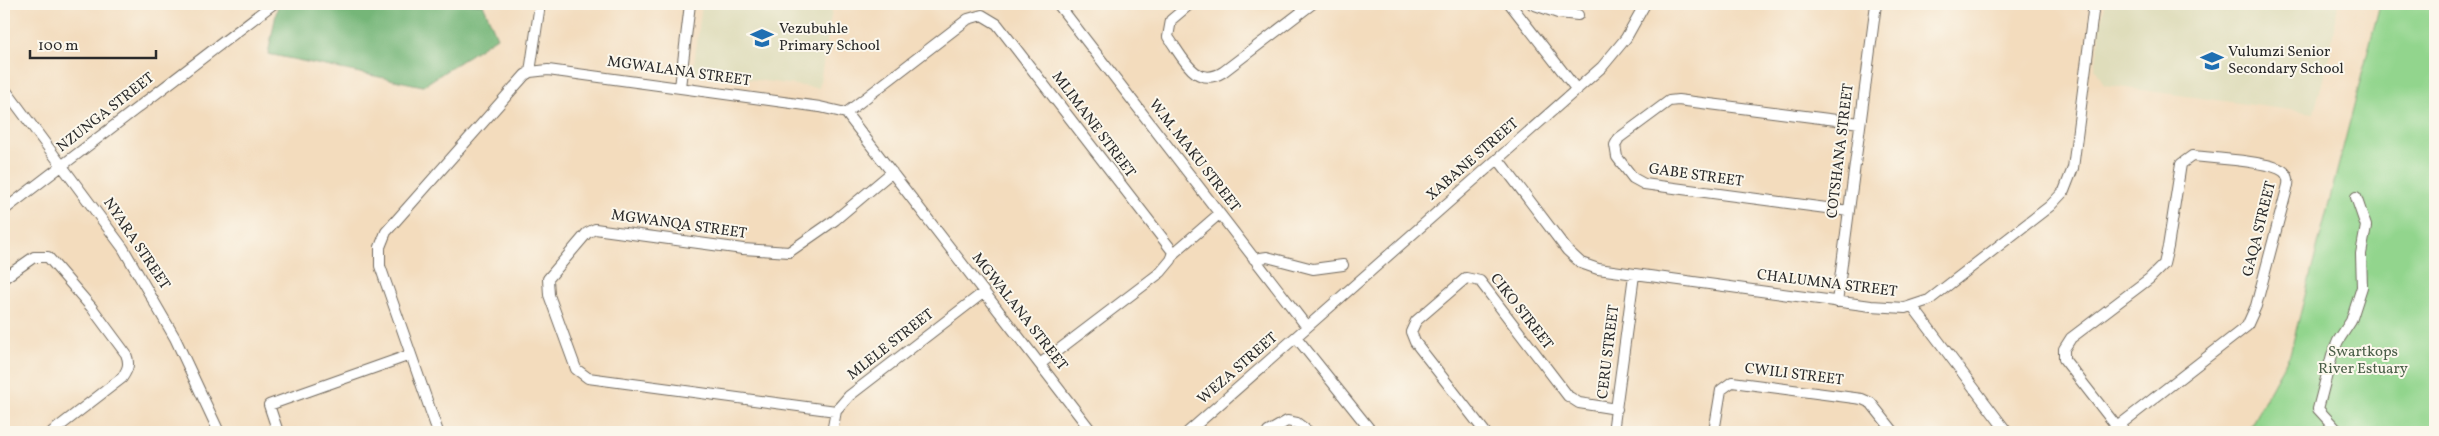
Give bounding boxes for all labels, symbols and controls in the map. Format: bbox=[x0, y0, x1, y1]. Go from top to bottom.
place label: Vezubuhle Primary School bbox=[779, 19, 880, 57]
school or university icon: Vezubuhle Primary School bbox=[749, 25, 775, 51]
scale bar bbox=[30, 28, 156, 60]
text: 100 m bbox=[38, 36, 78, 57]
place label: Vulumzi Senior Secondary School bbox=[2228, 42, 2344, 80]
school or university icon: Vulumzi Senior Secondary School bbox=[2199, 48, 2225, 74]
street label: MGWALANA STREET bbox=[606, 52, 752, 92]
street label: MLIMANE STREET bbox=[1046, 67, 1140, 183]
street label: NZUNGA STREET bbox=[53, 68, 159, 158]
street label: COTSHANA STREET bbox=[1822, 82, 1860, 220]
street label: W.M. MAKU STREET bbox=[1143, 95, 1245, 217]
street label: XABANE STREET bbox=[1422, 114, 1524, 206]
street label: GABE STREET bbox=[1647, 159, 1745, 193]
street label: GAQA STREET bbox=[2238, 179, 2282, 279]
street label: NYARA STREET bbox=[97, 194, 175, 294]
street label: MGWANQA STREET bbox=[610, 205, 748, 245]
street label: MGWALANA STREET bbox=[966, 249, 1072, 376]
street label: CHALUMNA STREET bbox=[1756, 265, 1899, 303]
street label: CIKO STREET bbox=[1485, 269, 1558, 355]
street label: CERU STREET bbox=[1593, 303, 1625, 400]
street label: MLELE STREET bbox=[843, 304, 939, 385]
street label: WEZA STREET bbox=[1193, 328, 1283, 410]
park label: Swartkops River Estuary bbox=[2318, 342, 2408, 380]
street label: CWILI STREET bbox=[1743, 359, 1845, 392]

